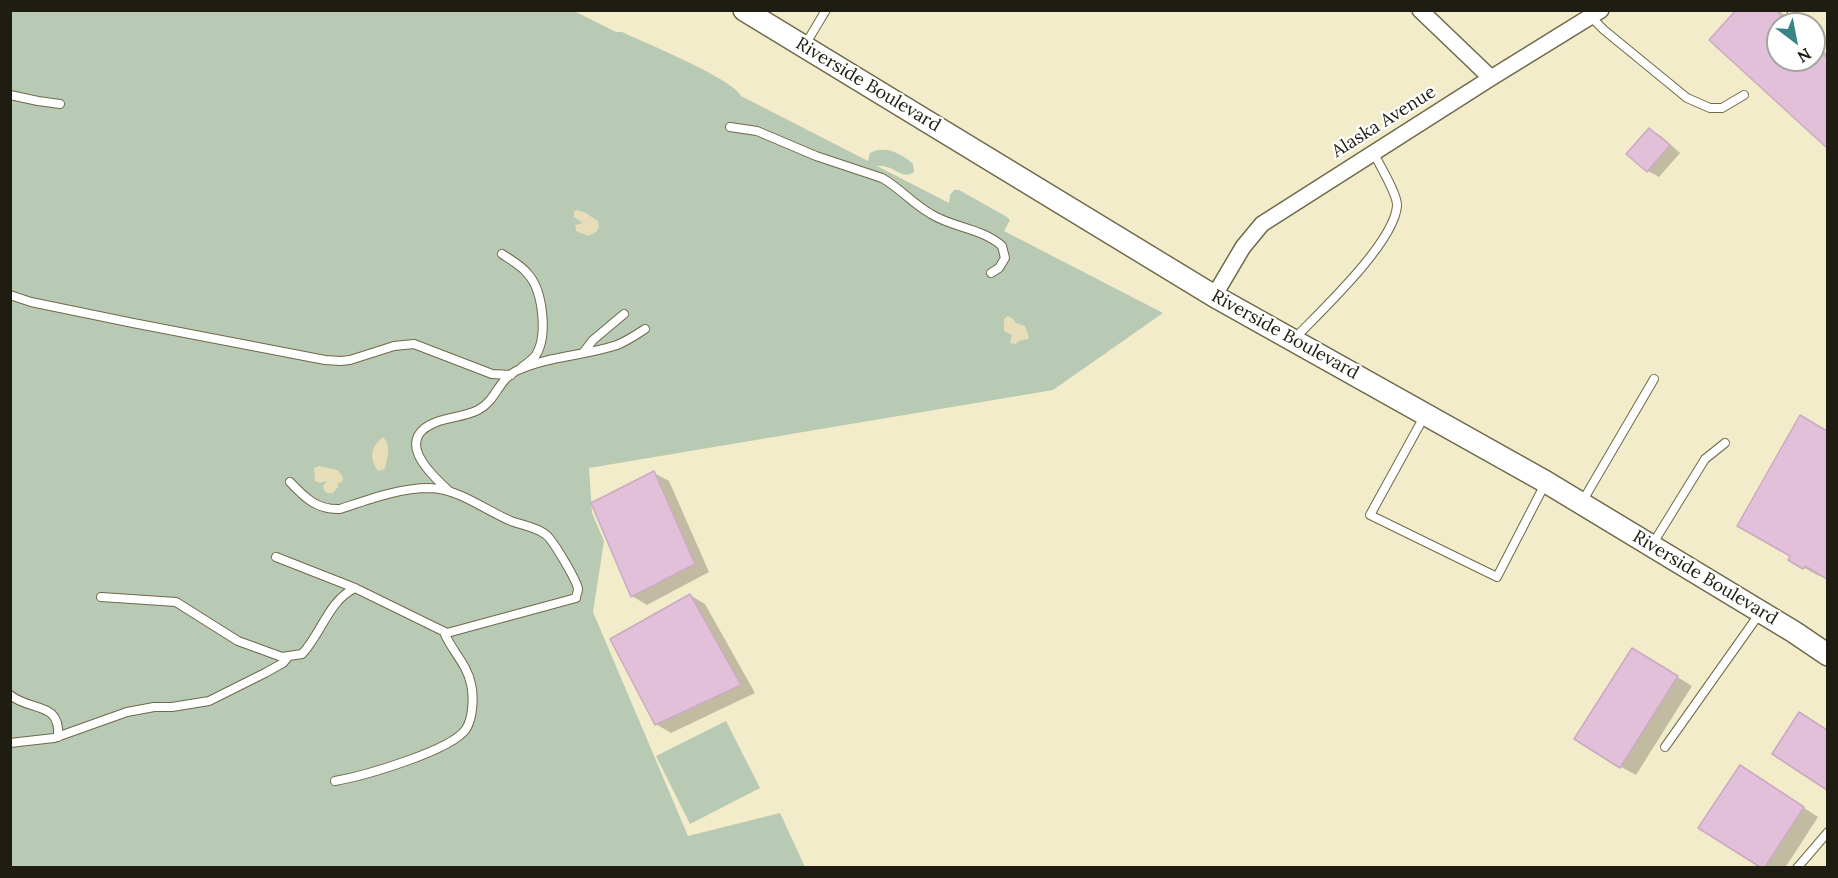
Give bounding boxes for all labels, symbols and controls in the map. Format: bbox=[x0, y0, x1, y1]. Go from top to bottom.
north arrow bbox=[1766, 12, 1826, 72]
street label: Riverside Boulevard bbox=[792, 33, 944, 137]
text: N bbox=[1794, 44, 1815, 67]
street label: Alaska Avenue bbox=[1328, 81, 1440, 163]
street label: Riverside Boulevard bbox=[1208, 286, 1362, 384]
street label: Riverside Boulevard bbox=[1629, 526, 1781, 630]

